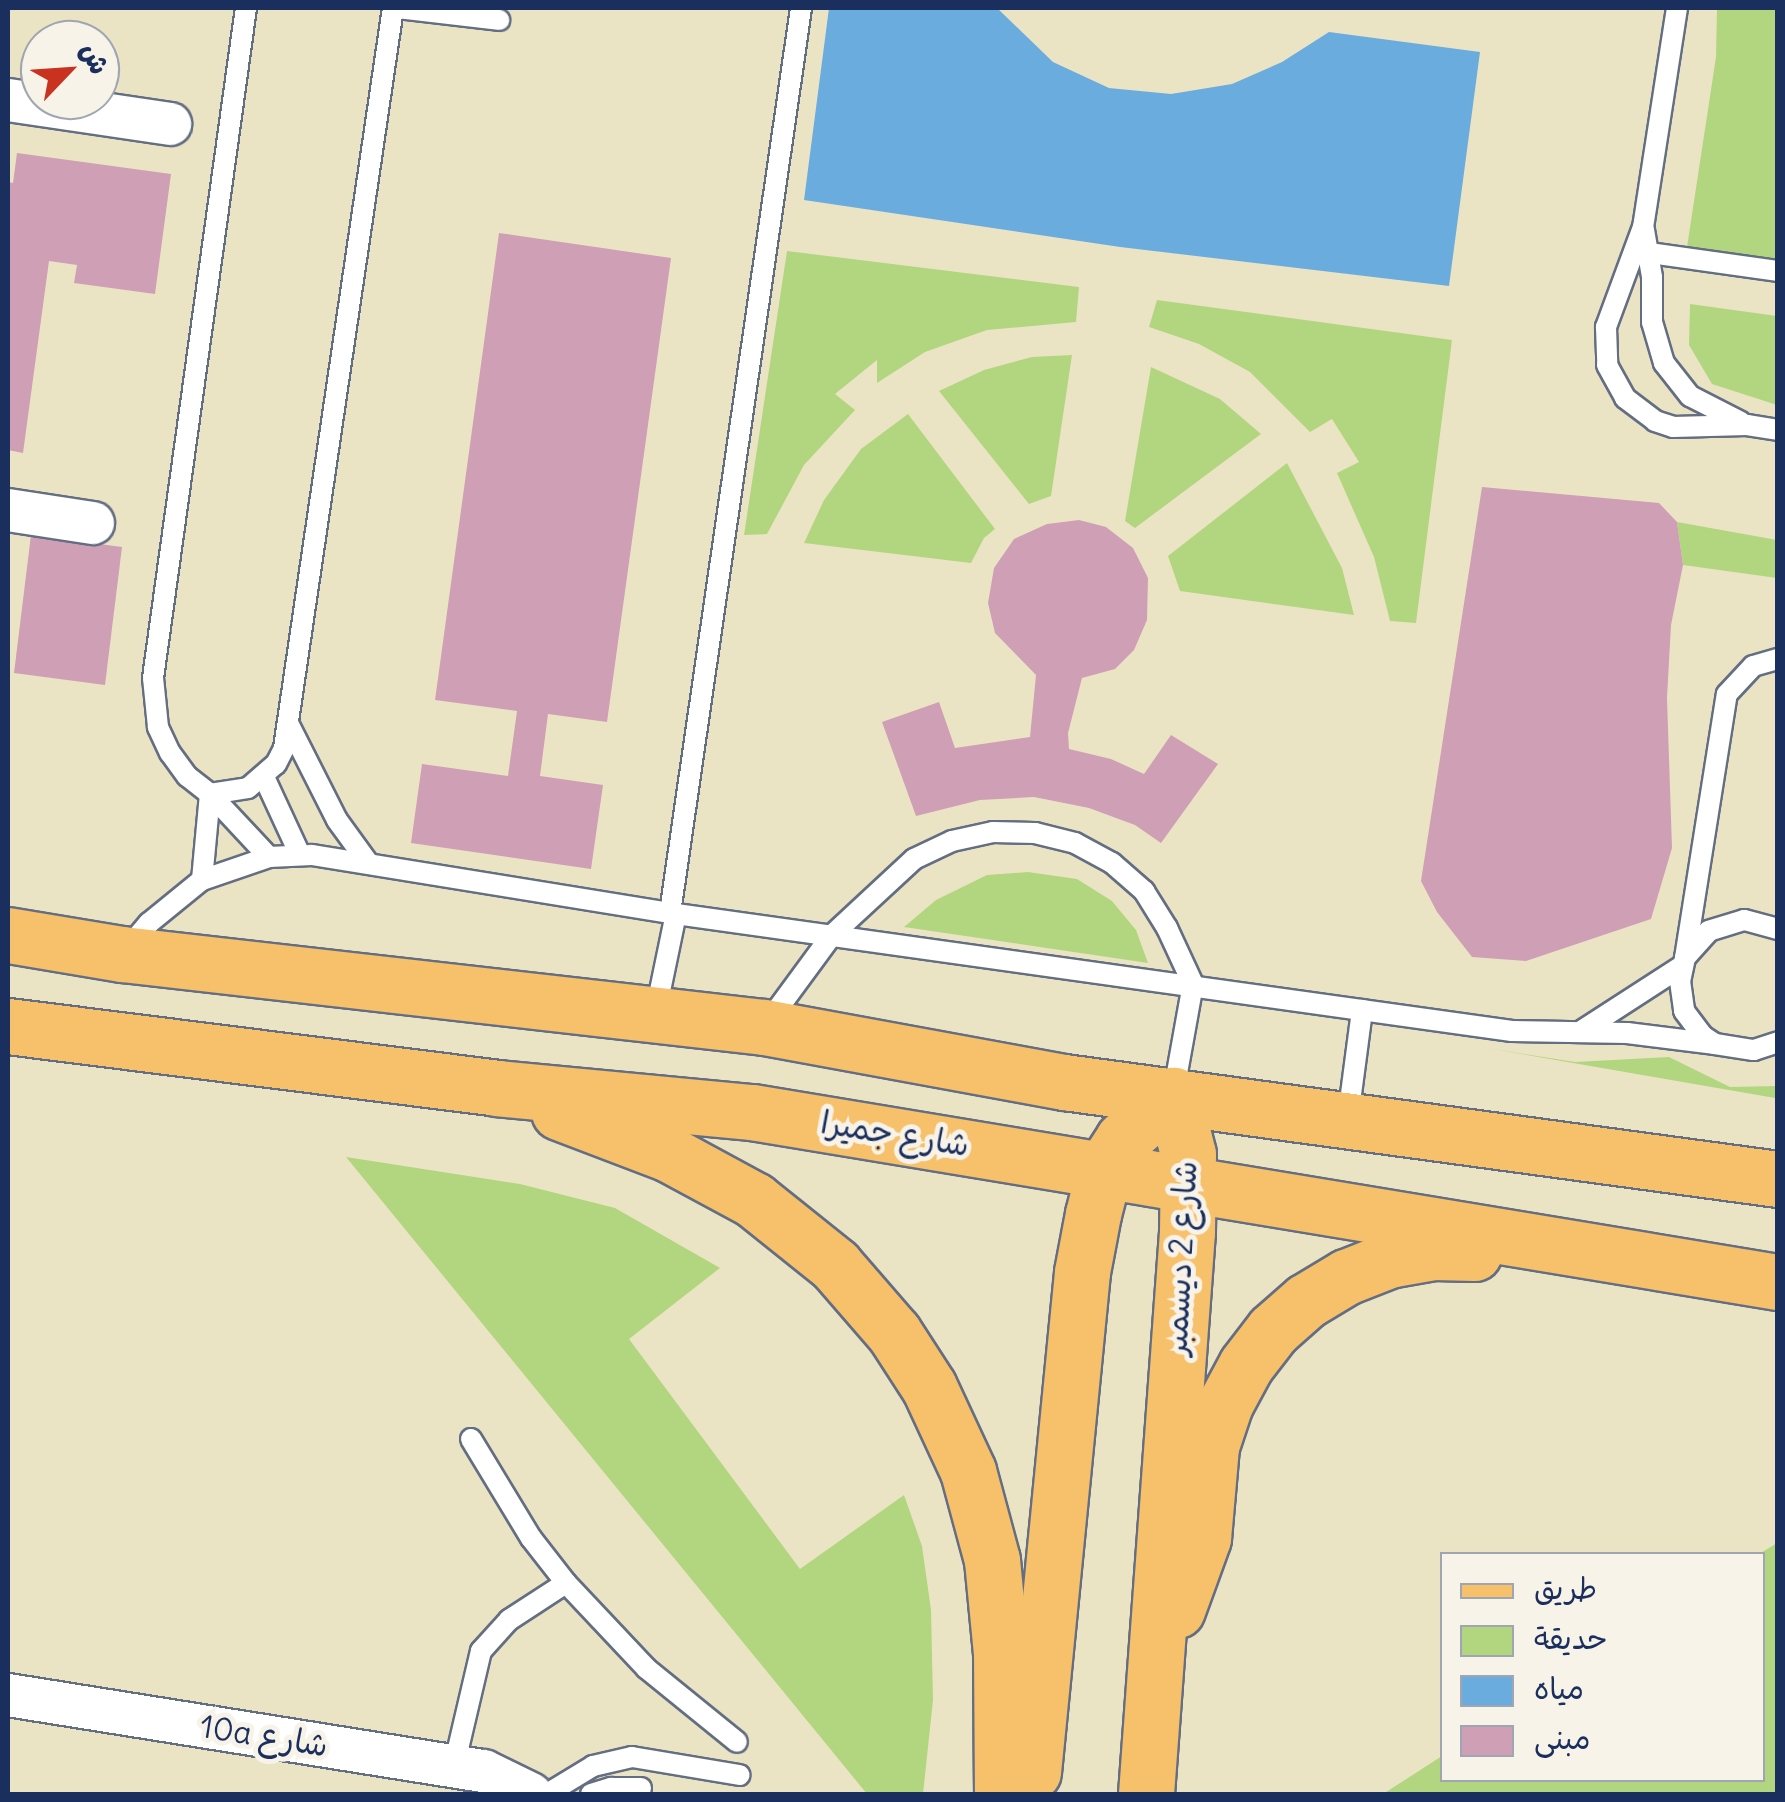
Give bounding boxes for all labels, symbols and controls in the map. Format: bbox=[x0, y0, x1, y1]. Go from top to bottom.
north arrow bbox=[20, 20, 120, 120]
text: ش bbox=[73, 37, 118, 80]
street label: شارع جميرا bbox=[818, 1103, 972, 1165]
street label: شارع 2 ديسمبر bbox=[1157, 1160, 1205, 1356]
legend bbox=[1440, 1552, 1765, 1782]
text: طريق bbox=[1534, 1569, 1597, 1607]
text: حديقة bbox=[1534, 1619, 1608, 1657]
text: مياه bbox=[1534, 1669, 1584, 1707]
street label: 10a شارع bbox=[197, 1707, 331, 1765]
text: مبنى bbox=[1534, 1719, 1590, 1757]

